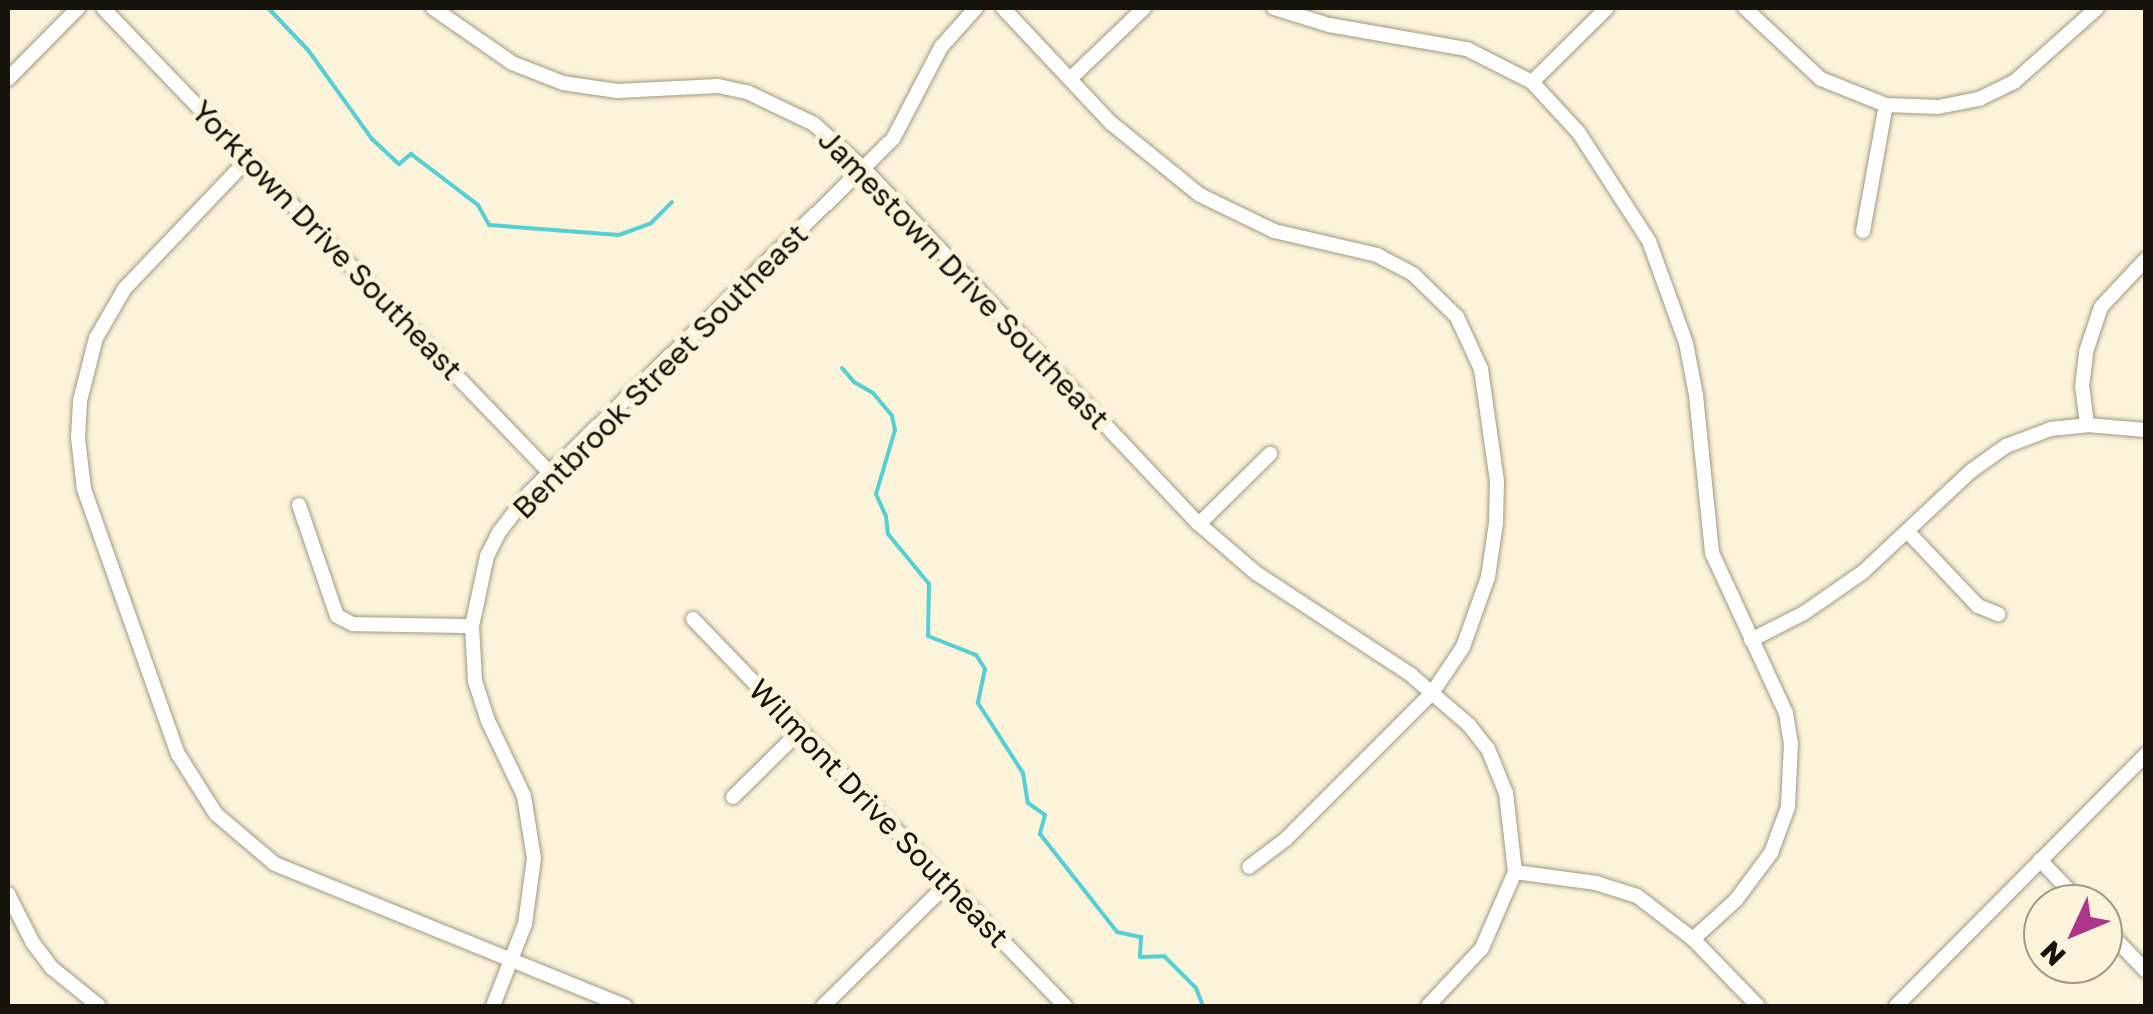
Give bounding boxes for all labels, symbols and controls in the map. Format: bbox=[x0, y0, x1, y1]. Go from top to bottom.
street label: Yorktown Drive Southeast bbox=[184, 93, 470, 387]
street label: Jamestown Drive Southeast bbox=[811, 121, 1117, 437]
street label: Bentbrook Street Southeast bbox=[505, 216, 815, 526]
street label: Wilmont Drive Southeast bbox=[742, 672, 1016, 954]
north arrow bbox=[2023, 884, 2123, 984]
text: N bbox=[2033, 935, 2072, 973]

